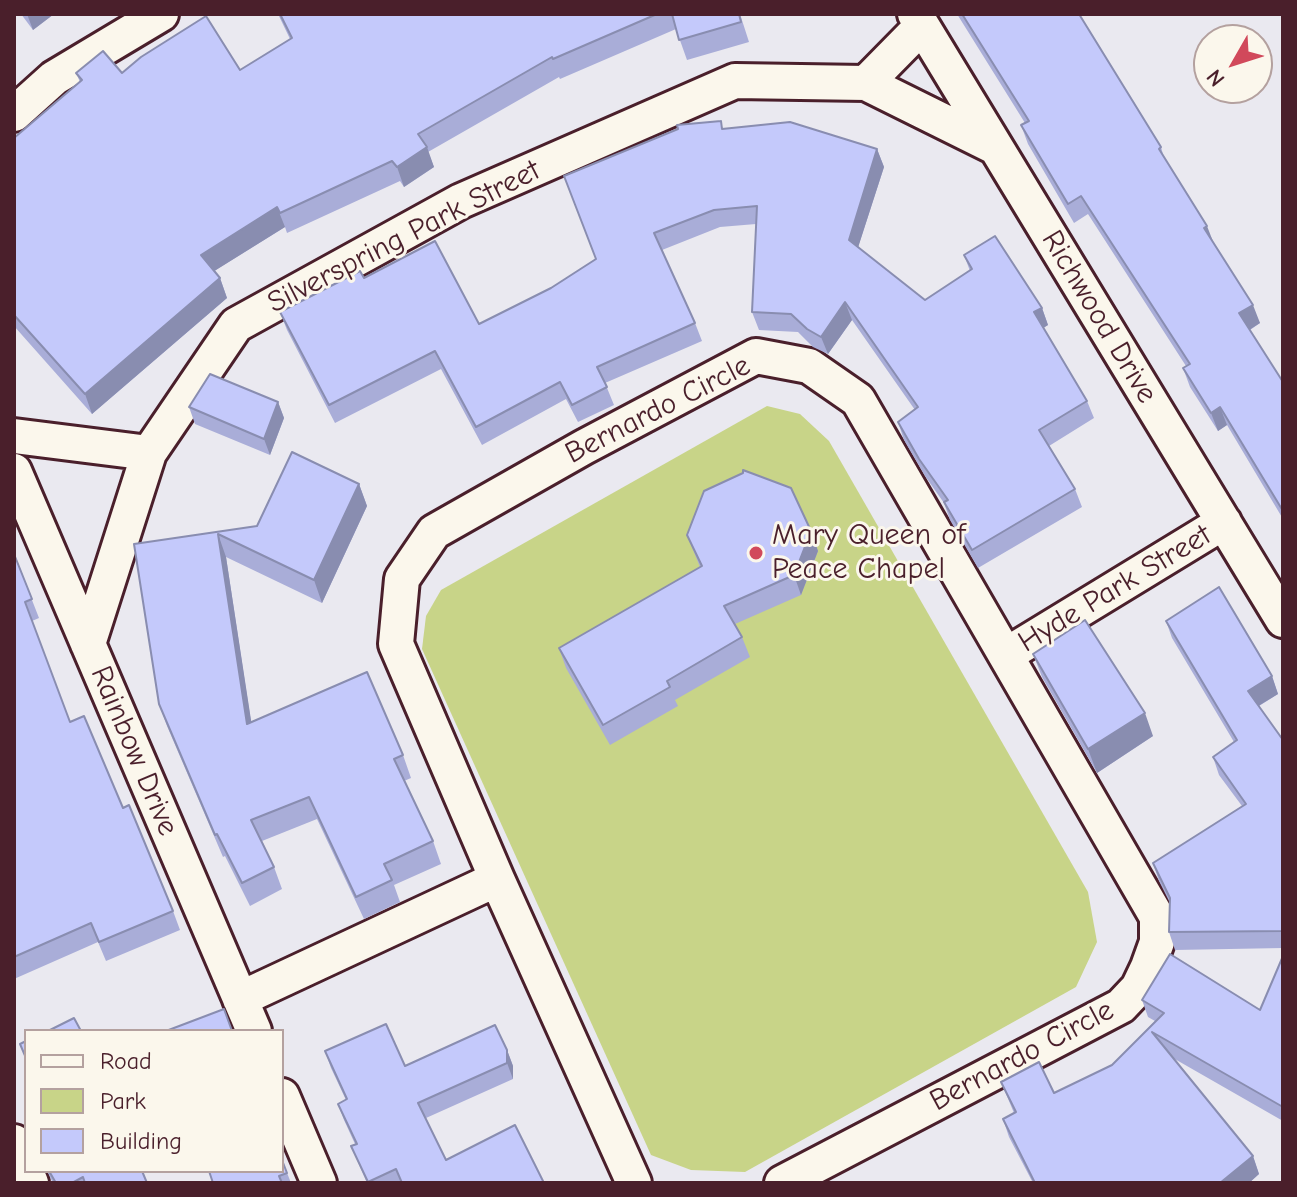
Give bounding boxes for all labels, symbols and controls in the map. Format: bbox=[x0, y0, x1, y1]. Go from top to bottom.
north arrow bbox=[1193, 24, 1273, 104]
text: N bbox=[1201, 64, 1231, 92]
street label: Silverspring Park Street bbox=[262, 153, 546, 321]
street label: Richwood Drive bbox=[1033, 224, 1165, 410]
street label: Bernardo Circle bbox=[560, 348, 756, 472]
street label: Hyde Park Street bbox=[1012, 517, 1218, 661]
place label: Mary Queen of Peace Chapel bbox=[772, 518, 965, 588]
marker: Mary Queen of Peace Chapel bbox=[747, 544, 765, 562]
street label: Rainbow Drive bbox=[82, 661, 186, 841]
street label: Bernardo Circle bbox=[924, 993, 1120, 1119]
legend bbox=[24, 1029, 284, 1173]
text: Road bbox=[100, 1047, 152, 1075]
text: Park bbox=[100, 1087, 146, 1115]
text: Building bbox=[100, 1127, 182, 1155]

